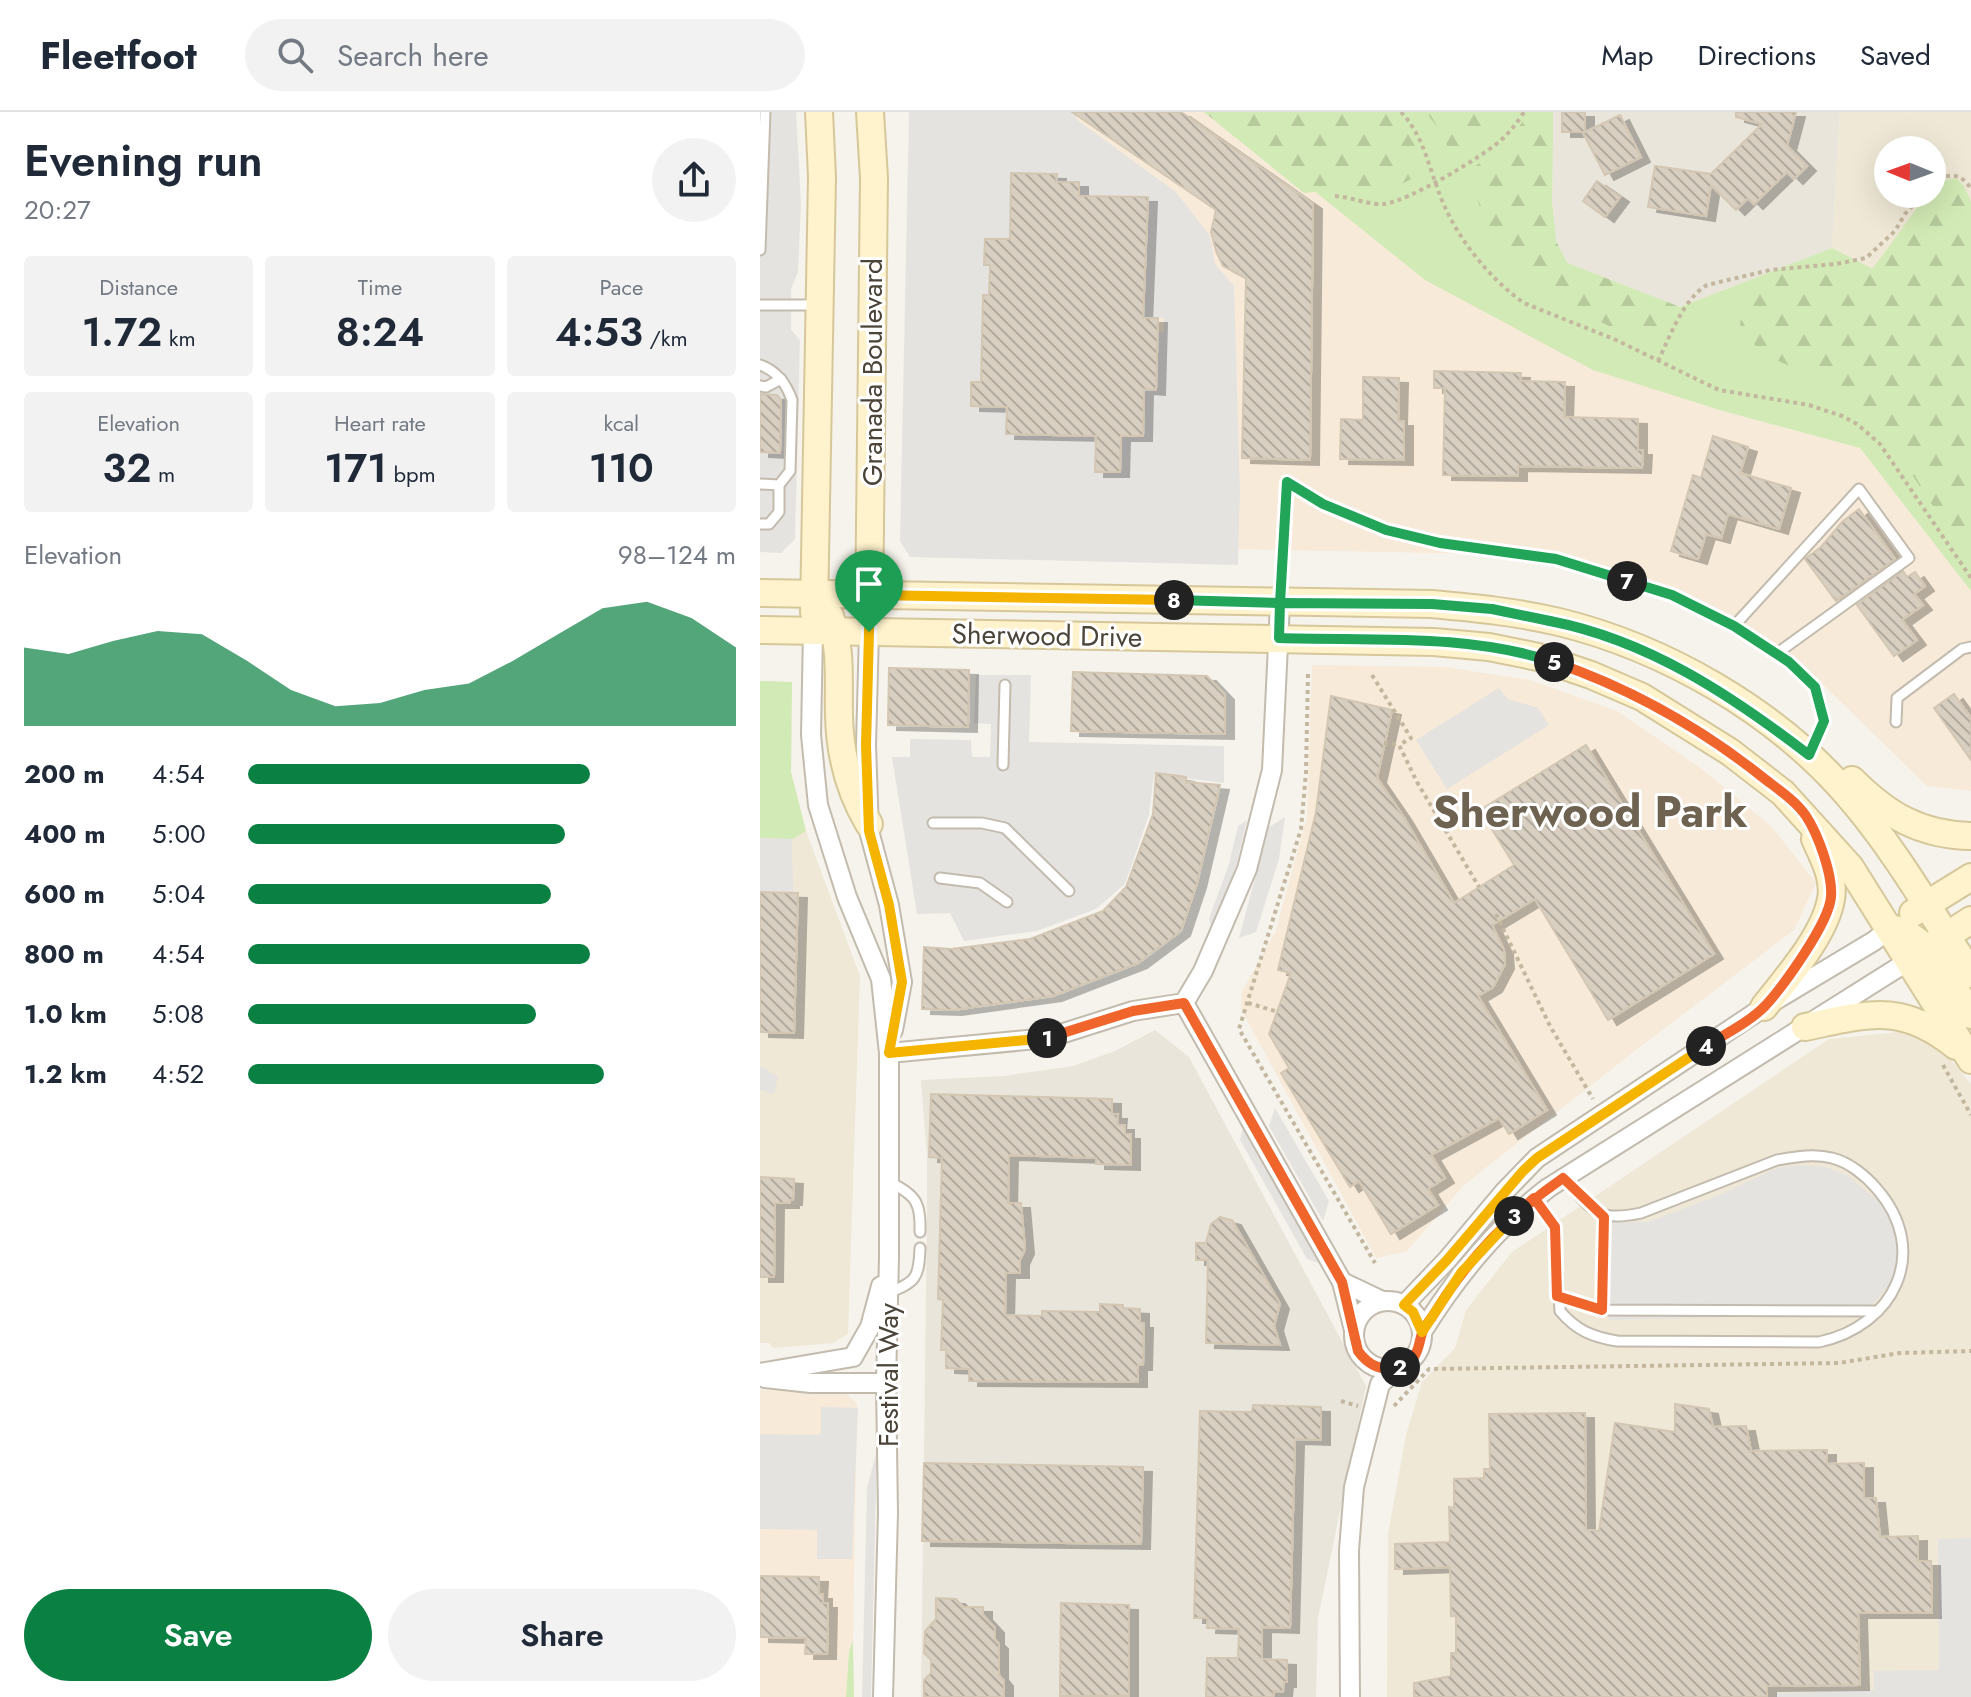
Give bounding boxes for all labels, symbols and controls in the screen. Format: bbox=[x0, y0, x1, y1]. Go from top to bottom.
search box bbox=[245, 19, 805, 91]
text: Fleetfoot bbox=[40, 28, 197, 83]
icon: search bbox=[273, 33, 317, 77]
text: Search here bbox=[337, 34, 489, 77]
text: Map bbox=[1601, 35, 1653, 76]
text: Directions bbox=[1697, 35, 1816, 76]
text: Saved bbox=[1860, 35, 1931, 76]
text: Evening run bbox=[24, 129, 263, 193]
north arrow bbox=[1874, 136, 1946, 208]
map controls bbox=[1874, 136, 1946, 208]
button: share bbox=[652, 138, 736, 222]
text: 20:27 bbox=[24, 191, 91, 229]
street label: Granada Boulevard bbox=[852, 258, 893, 486]
text: Distance bbox=[99, 271, 178, 303]
text: Time bbox=[358, 271, 402, 303]
text: Pace bbox=[599, 271, 643, 303]
text: 1.72 bbox=[82, 303, 162, 361]
text: 8:24 bbox=[336, 303, 424, 361]
text: 4:53 bbox=[555, 303, 643, 361]
text: km bbox=[162, 322, 196, 354]
text: /km bbox=[643, 322, 688, 354]
text: Elevation bbox=[97, 407, 180, 439]
text: Heart rate bbox=[334, 407, 426, 439]
text: kcal bbox=[604, 407, 639, 439]
text: 32 bbox=[102, 439, 151, 497]
text: 171 bbox=[324, 439, 387, 497]
text: 110 bbox=[589, 439, 654, 497]
text: m bbox=[151, 458, 175, 490]
text: bpm bbox=[387, 458, 436, 490]
text: Elevation bbox=[24, 536, 122, 574]
text: 98–124 m bbox=[618, 536, 736, 574]
pin bbox=[835, 550, 903, 632]
pin: 7 bbox=[1607, 561, 1647, 601]
icon: arrive bbox=[847, 562, 891, 606]
text: 7 bbox=[1620, 565, 1634, 597]
pin: 8 bbox=[1154, 580, 1194, 620]
text: 8 bbox=[1167, 584, 1181, 616]
street label: Sherwood Drive bbox=[951, 613, 1143, 658]
pin: 5 bbox=[1534, 642, 1574, 682]
text: 5 bbox=[1547, 646, 1561, 678]
text: 200 m bbox=[24, 755, 105, 793]
text: 4:54 bbox=[152, 755, 205, 793]
district label: Sherwood Park bbox=[1432, 780, 1748, 844]
text: 400 m bbox=[24, 815, 106, 853]
text: 5:00 bbox=[152, 815, 206, 853]
text: 600 m bbox=[24, 875, 105, 913]
text: 5:04 bbox=[152, 875, 205, 913]
text: 800 m bbox=[24, 935, 104, 973]
text: 4:54 bbox=[152, 935, 205, 973]
text: 1.0 km bbox=[24, 995, 107, 1033]
text: 5:08 bbox=[152, 995, 204, 1033]
pin: 1 bbox=[1027, 1018, 1067, 1058]
text: 1 bbox=[1041, 1022, 1053, 1054]
pin: 4 bbox=[1686, 1026, 1726, 1066]
text: 4 bbox=[1698, 1030, 1714, 1062]
text: 1.2 km bbox=[24, 1055, 107, 1093]
text: 4:52 bbox=[152, 1055, 204, 1093]
pin: 3 bbox=[1494, 1196, 1534, 1236]
text: 3 bbox=[1507, 1200, 1521, 1232]
street label: Festival Way bbox=[868, 1302, 909, 1447]
pin: 2 bbox=[1380, 1347, 1420, 1387]
text: 2 bbox=[1393, 1351, 1407, 1383]
button: Save bbox=[24, 1589, 372, 1681]
button: Share bbox=[388, 1589, 736, 1681]

